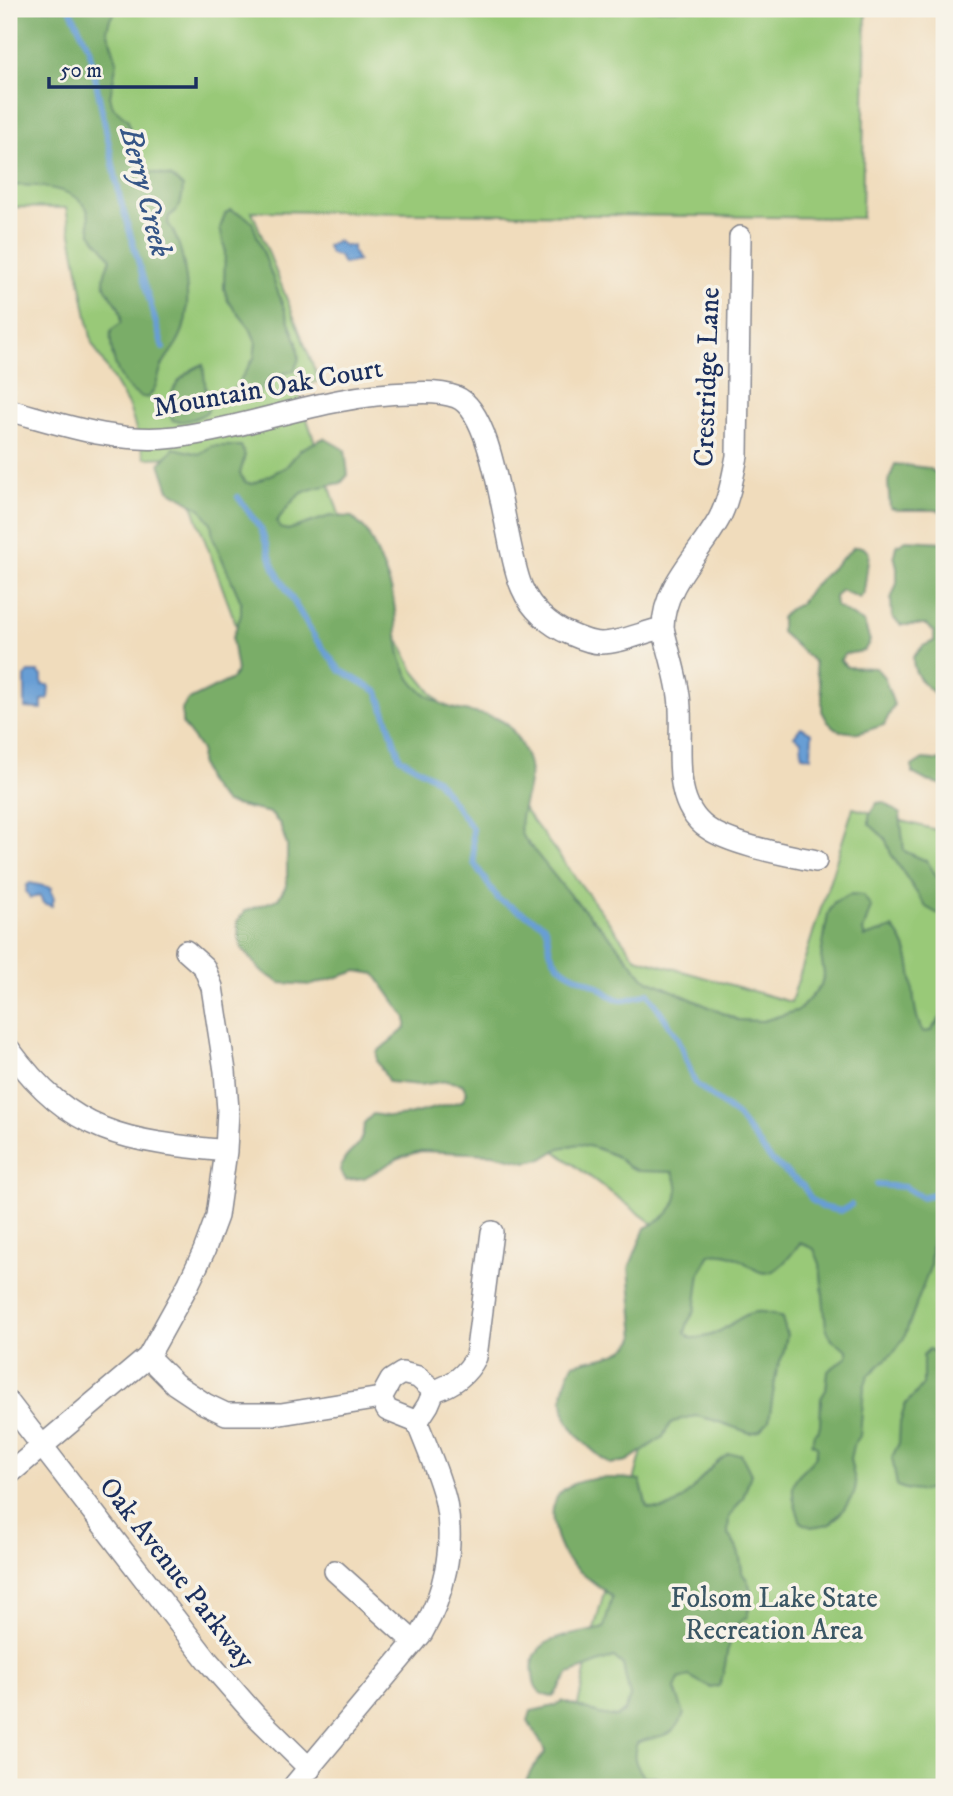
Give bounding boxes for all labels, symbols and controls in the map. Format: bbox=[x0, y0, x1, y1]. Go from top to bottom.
scale bar bbox=[49, 46, 196, 90]
text: 50 m bbox=[60, 58, 102, 84]
water label: Berry Creek bbox=[111, 122, 179, 261]
street label: Crestridge Lane bbox=[686, 287, 728, 467]
street label: Mountain Oak Court bbox=[151, 351, 385, 425]
street label: Oak Avenue Parkway bbox=[91, 1470, 263, 1676]
park label: Folsom Lake State Recreation Area bbox=[670, 1581, 878, 1648]

